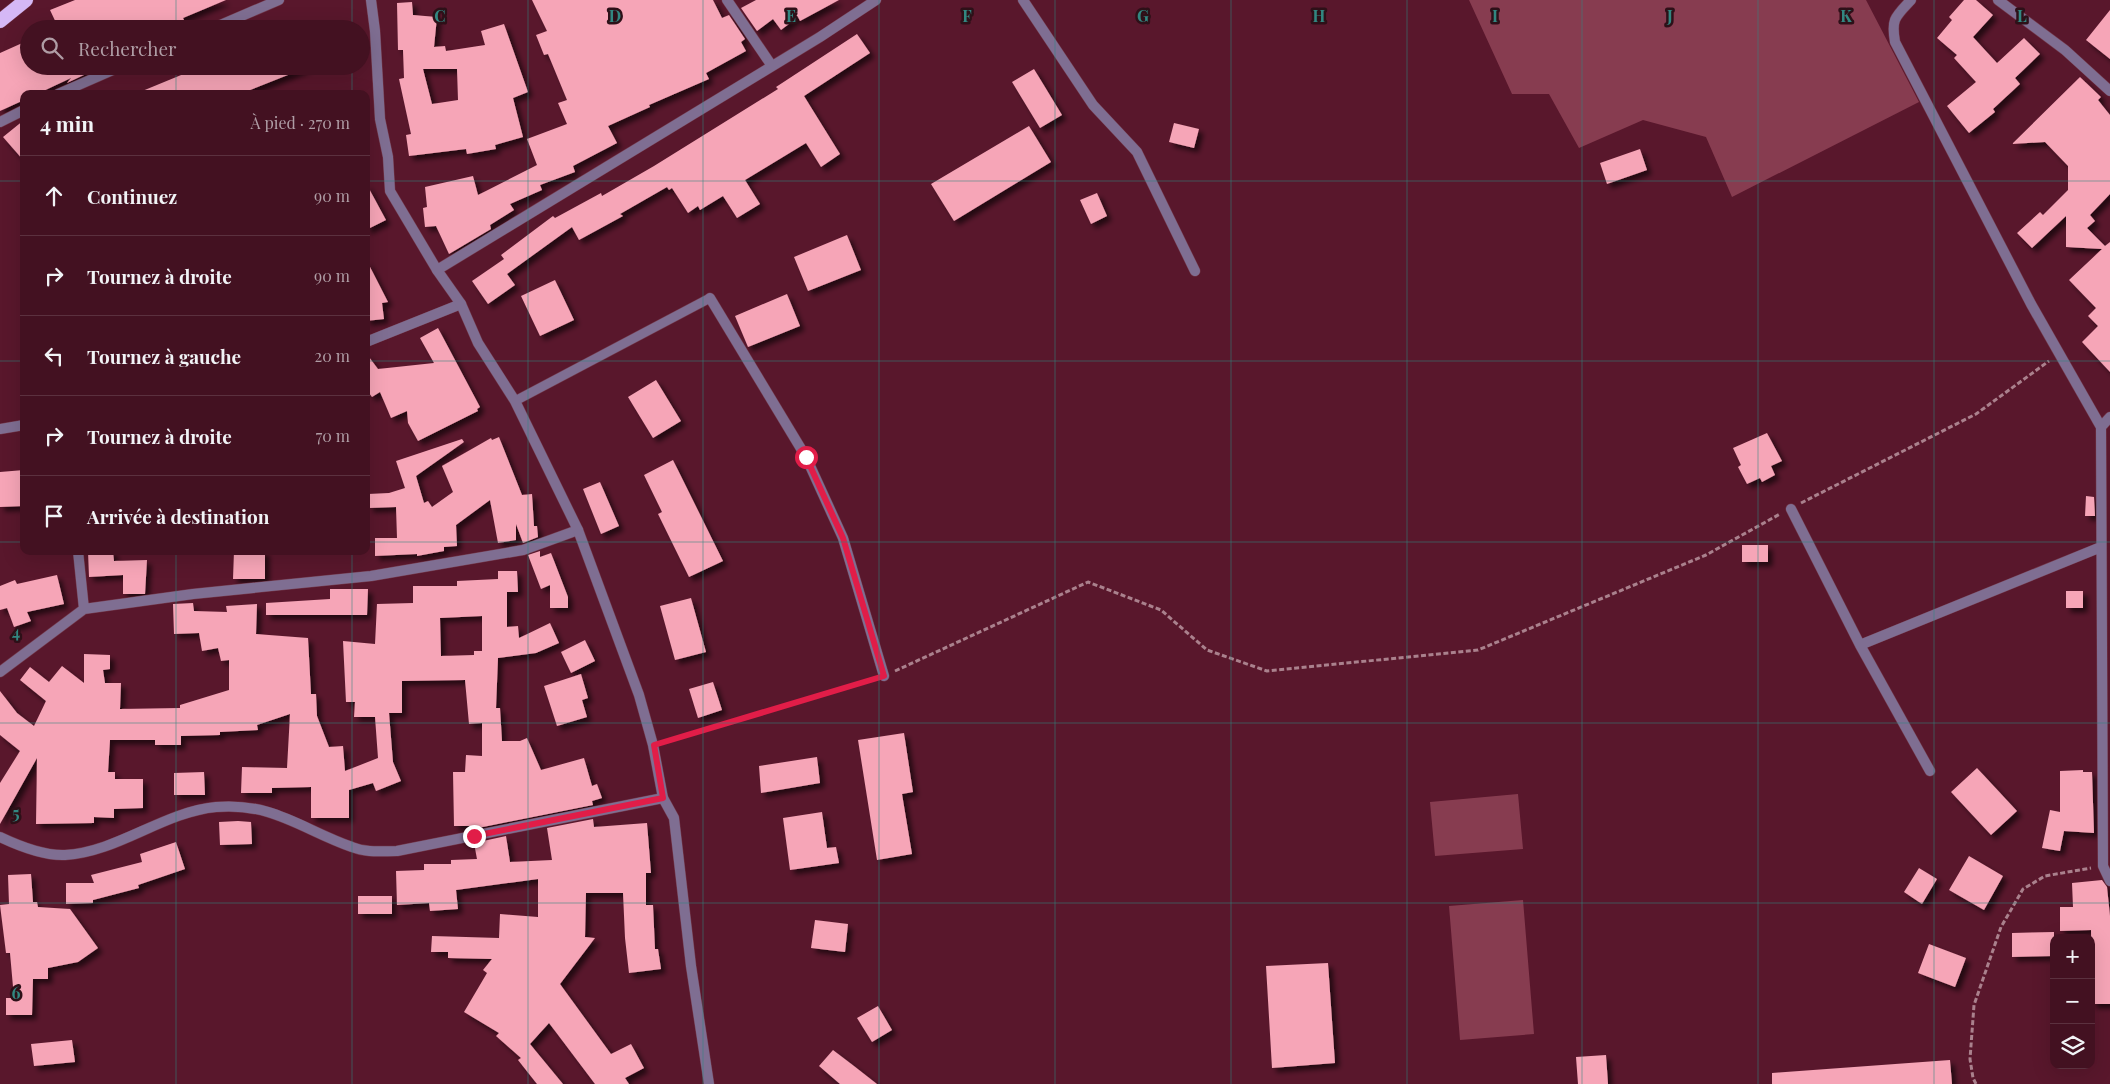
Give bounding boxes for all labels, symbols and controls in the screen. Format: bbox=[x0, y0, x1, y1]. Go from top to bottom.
text: C bbox=[434, 5, 446, 26]
text: D bbox=[609, 5, 621, 26]
text: E bbox=[786, 5, 796, 26]
text: F bbox=[962, 5, 972, 26]
text: G bbox=[1137, 5, 1149, 26]
text: H bbox=[1313, 5, 1326, 26]
text: I bbox=[1492, 5, 1498, 26]
text: J bbox=[1666, 5, 1673, 26]
text: K bbox=[1840, 5, 1852, 26]
text: L bbox=[2017, 5, 2027, 26]
search box bbox=[20, 20, 370, 75]
icon: search bbox=[38, 34, 66, 62]
text: Rechercher bbox=[78, 35, 177, 61]
text: 4 min bbox=[40, 109, 94, 137]
text: À pied · 270 m bbox=[250, 112, 350, 133]
icon: ahead bbox=[40, 182, 68, 210]
text: Continuez bbox=[87, 183, 177, 209]
text: 90 m bbox=[314, 185, 350, 206]
icon: right bbox=[40, 262, 68, 290]
text: Tournez à droite bbox=[87, 263, 232, 289]
text: 90 m bbox=[314, 265, 350, 286]
icon: left bbox=[40, 342, 68, 370]
text: Tournez à gauche bbox=[87, 343, 241, 369]
text: 20 m bbox=[315, 345, 350, 366]
icon: right bbox=[40, 422, 68, 450]
text: Tournez à droite bbox=[87, 423, 232, 449]
text: 70 m bbox=[316, 425, 350, 446]
route start bbox=[795, 446, 818, 469]
icon: arrive bbox=[40, 502, 68, 530]
text: Arrivée à destination bbox=[87, 503, 269, 529]
text: 4 bbox=[12, 621, 20, 642]
text: 5 bbox=[12, 802, 20, 823]
route end bbox=[463, 825, 486, 848]
map controls bbox=[2050, 934, 2095, 1069]
button: + bbox=[2050, 934, 2095, 979]
button: − bbox=[2050, 979, 2095, 1024]
text: 6 bbox=[12, 982, 21, 1003]
button: layers bbox=[2050, 1024, 2095, 1069]

